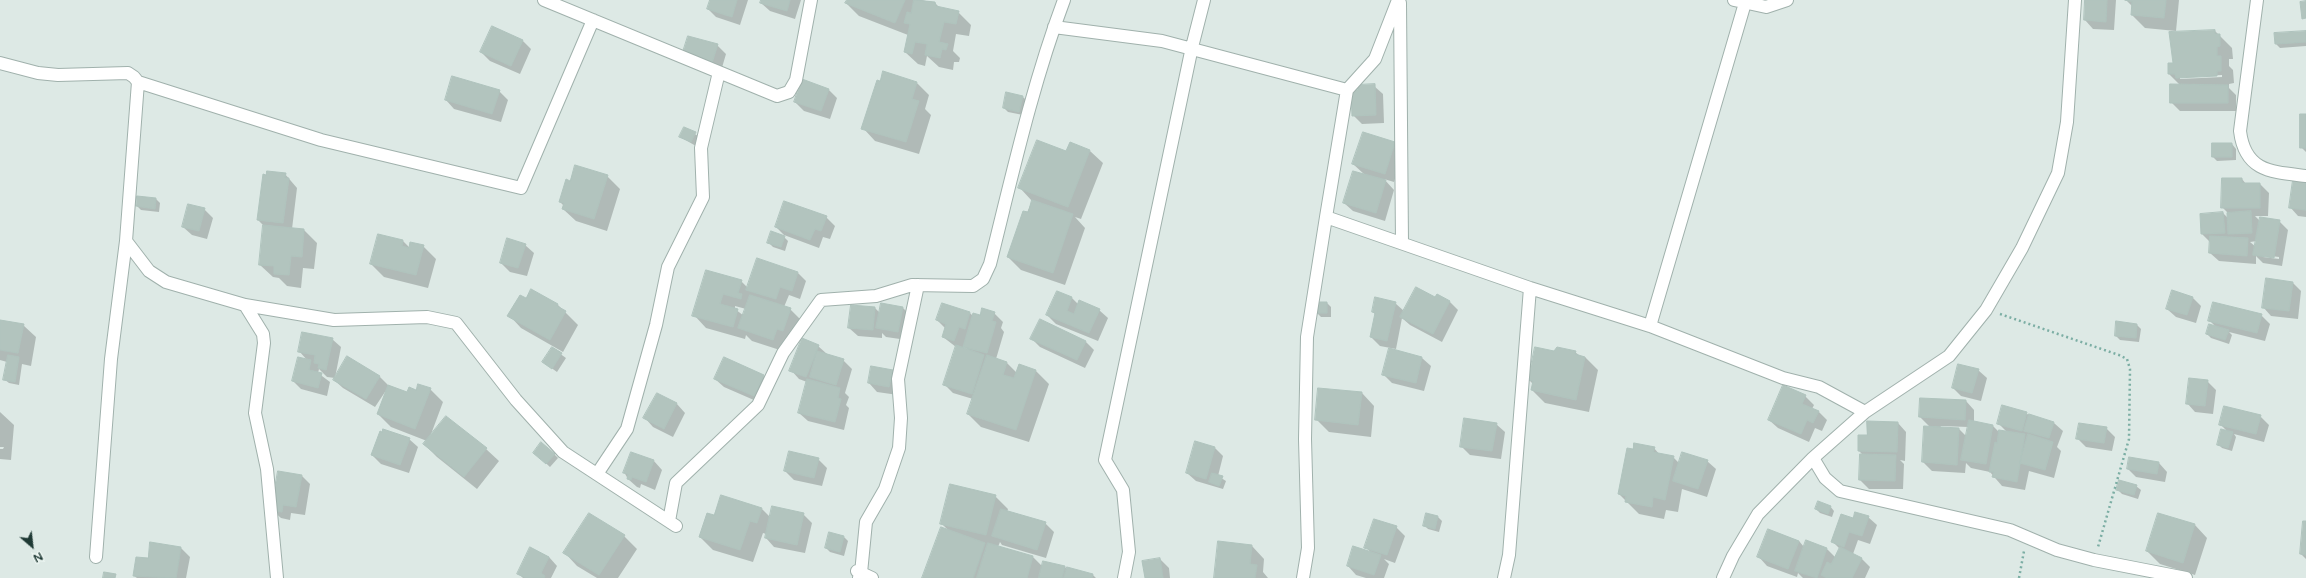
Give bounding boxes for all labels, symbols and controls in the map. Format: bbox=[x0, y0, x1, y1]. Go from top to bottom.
north arrow bbox=[12, 526, 52, 566]
text: N bbox=[31, 549, 45, 565]

